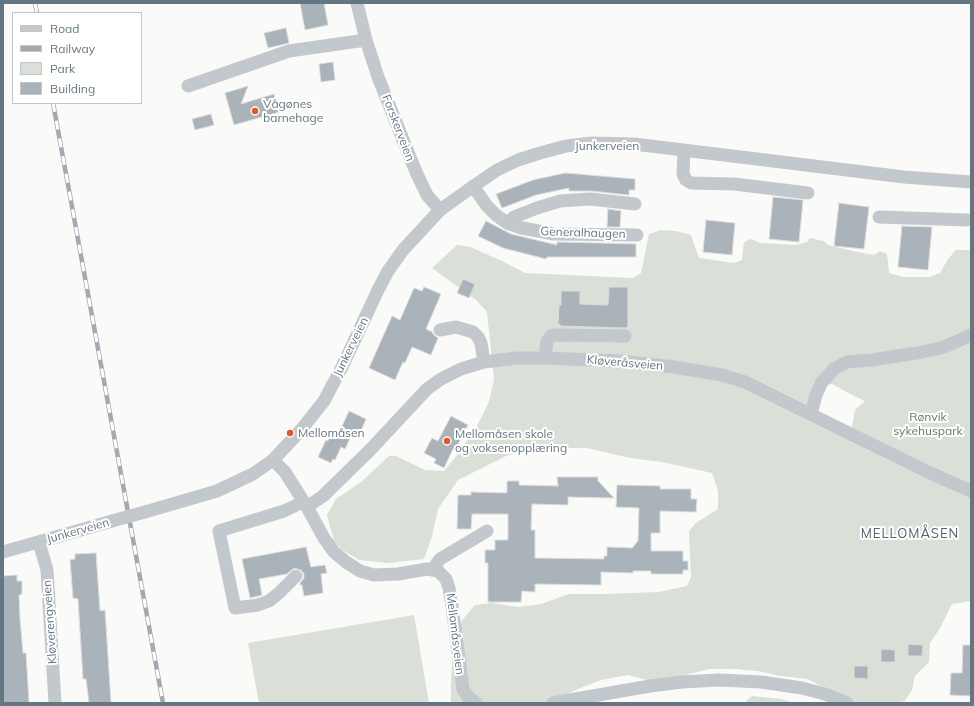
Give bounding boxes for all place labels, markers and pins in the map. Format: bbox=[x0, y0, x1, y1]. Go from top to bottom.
place label: Vågønes barnehage bbox=[263, 97, 323, 125]
marker: Vågønes barnehage bbox=[250, 106, 260, 116]
place label: Mellomåsen bbox=[298, 426, 365, 440]
place label: Mellomåsen skole og voksenopplæring bbox=[455, 427, 567, 455]
marker: Mellomåsen bbox=[285, 428, 295, 438]
marker: Mellomåsen skole og voksenopplæring bbox=[442, 436, 452, 446]

